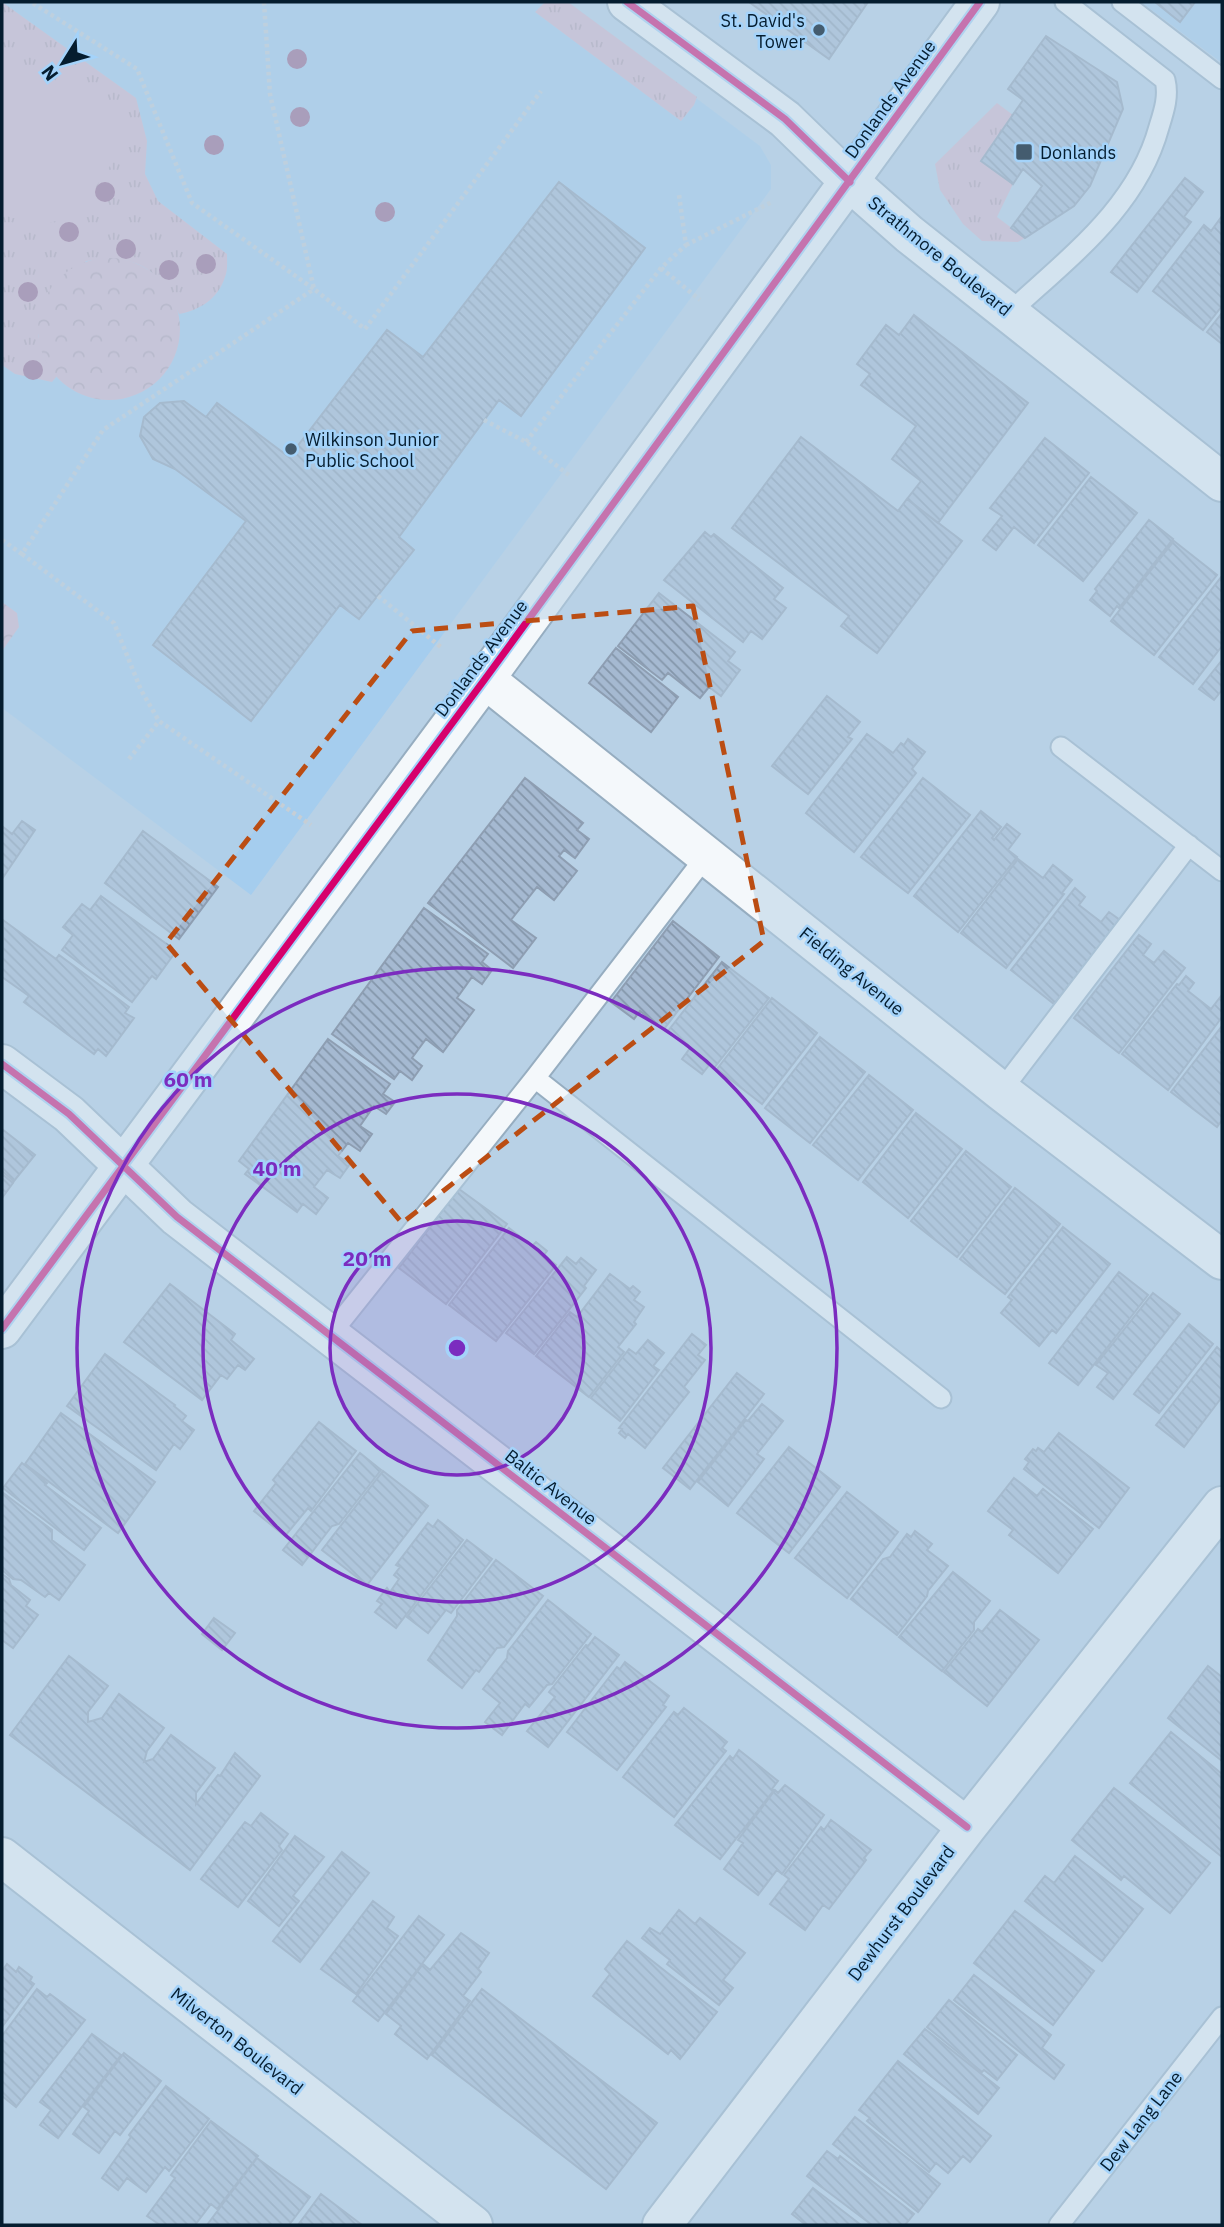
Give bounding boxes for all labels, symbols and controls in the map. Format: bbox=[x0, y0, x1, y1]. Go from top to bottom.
place label: St. David's Tower bbox=[721, 9, 805, 53]
marker: St. David's Tower bbox=[811, 22, 827, 38]
north arrow bbox=[28, 28, 98, 98]
street label: Donlands Avenue bbox=[839, 35, 941, 163]
text: N bbox=[36, 61, 63, 86]
place label: Donlands bbox=[1040, 141, 1116, 164]
marker: Donlands bbox=[1014, 142, 1034, 162]
street label: Strathmore Boulevard bbox=[864, 191, 1016, 321]
place label: Wilkinson Junior Public School bbox=[305, 428, 439, 472]
marker: Wilkinson Junior Public School bbox=[283, 441, 299, 457]
street label: Donlands Avenue bbox=[429, 595, 533, 721]
street label: Fielding Avenue bbox=[795, 922, 909, 1020]
text: 60 m bbox=[164, 1065, 212, 1093]
text: 40 m bbox=[253, 1154, 301, 1182]
text: 20 m bbox=[343, 1244, 391, 1272]
centre of rings bbox=[445, 1336, 469, 1360]
street label: Baltic Avenue bbox=[500, 1444, 602, 1530]
street label: Dewhurst Boulevard bbox=[842, 1841, 960, 1985]
street label: Milverton Boulevard bbox=[166, 1982, 308, 2100]
street label: Dew Lang Lane bbox=[1095, 2066, 1187, 2176]

